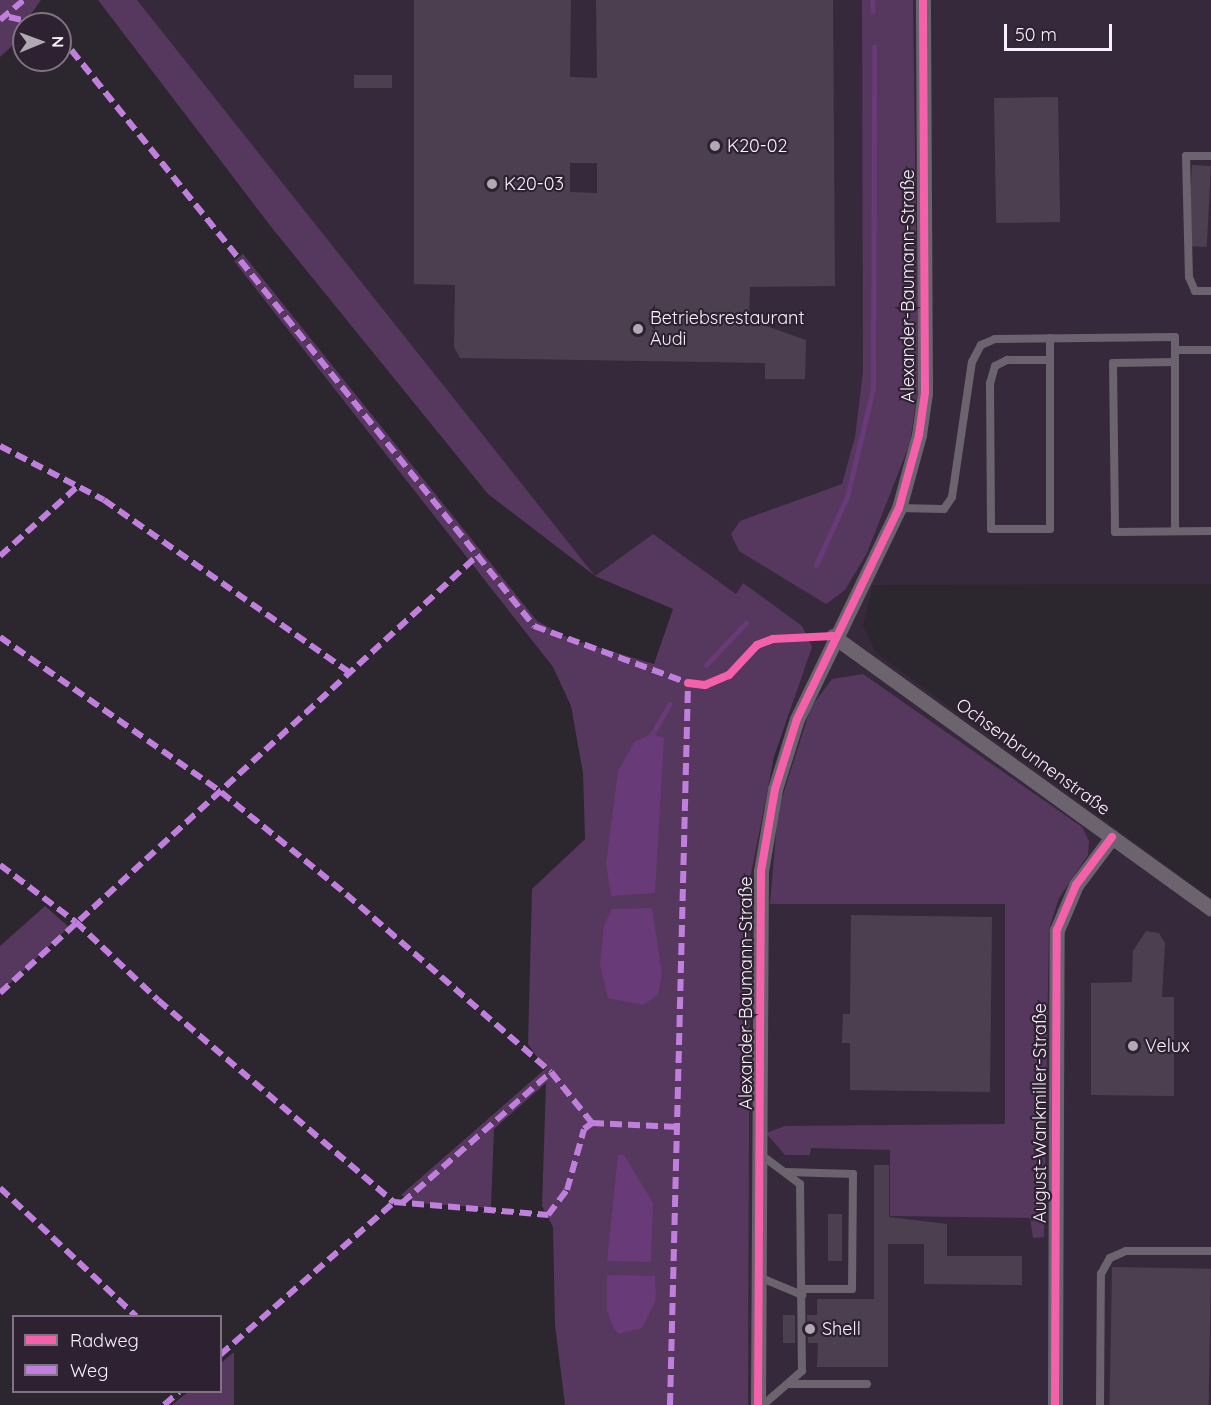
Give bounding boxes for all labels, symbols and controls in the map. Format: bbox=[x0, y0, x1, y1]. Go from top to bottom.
north arrow bbox=[12, 12, 72, 72]
scale bar bbox=[1007, 12, 1115, 50]
text: 50 m bbox=[1015, 23, 1057, 46]
text: N bbox=[48, 36, 68, 48]
place label: K20-02 bbox=[727, 135, 788, 157]
marker: K20-02 bbox=[708, 139, 722, 153]
street label: Alexander-Baumann-Straße bbox=[897, 169, 919, 403]
place label: K20-03 bbox=[504, 173, 564, 195]
marker: K20-03 bbox=[485, 177, 499, 191]
place label: Betriebsrestaurant Audi bbox=[650, 308, 805, 350]
marker: Betriebsrestaurant Audi bbox=[631, 322, 645, 336]
street label: Ochsenbrunnenstraße bbox=[952, 694, 1114, 820]
street label: Alexander-Baumann-Straße bbox=[735, 876, 757, 1110]
street label: August-Wankmiller-Straße bbox=[1029, 1003, 1051, 1223]
place label: Velux bbox=[1145, 1035, 1190, 1057]
marker: Velux bbox=[1126, 1039, 1140, 1053]
legend bbox=[12, 1315, 222, 1393]
place label: Shell bbox=[822, 1318, 861, 1340]
marker: Shell bbox=[803, 1322, 817, 1336]
text: Radweg bbox=[70, 1329, 139, 1352]
text: Weg bbox=[70, 1359, 108, 1382]

